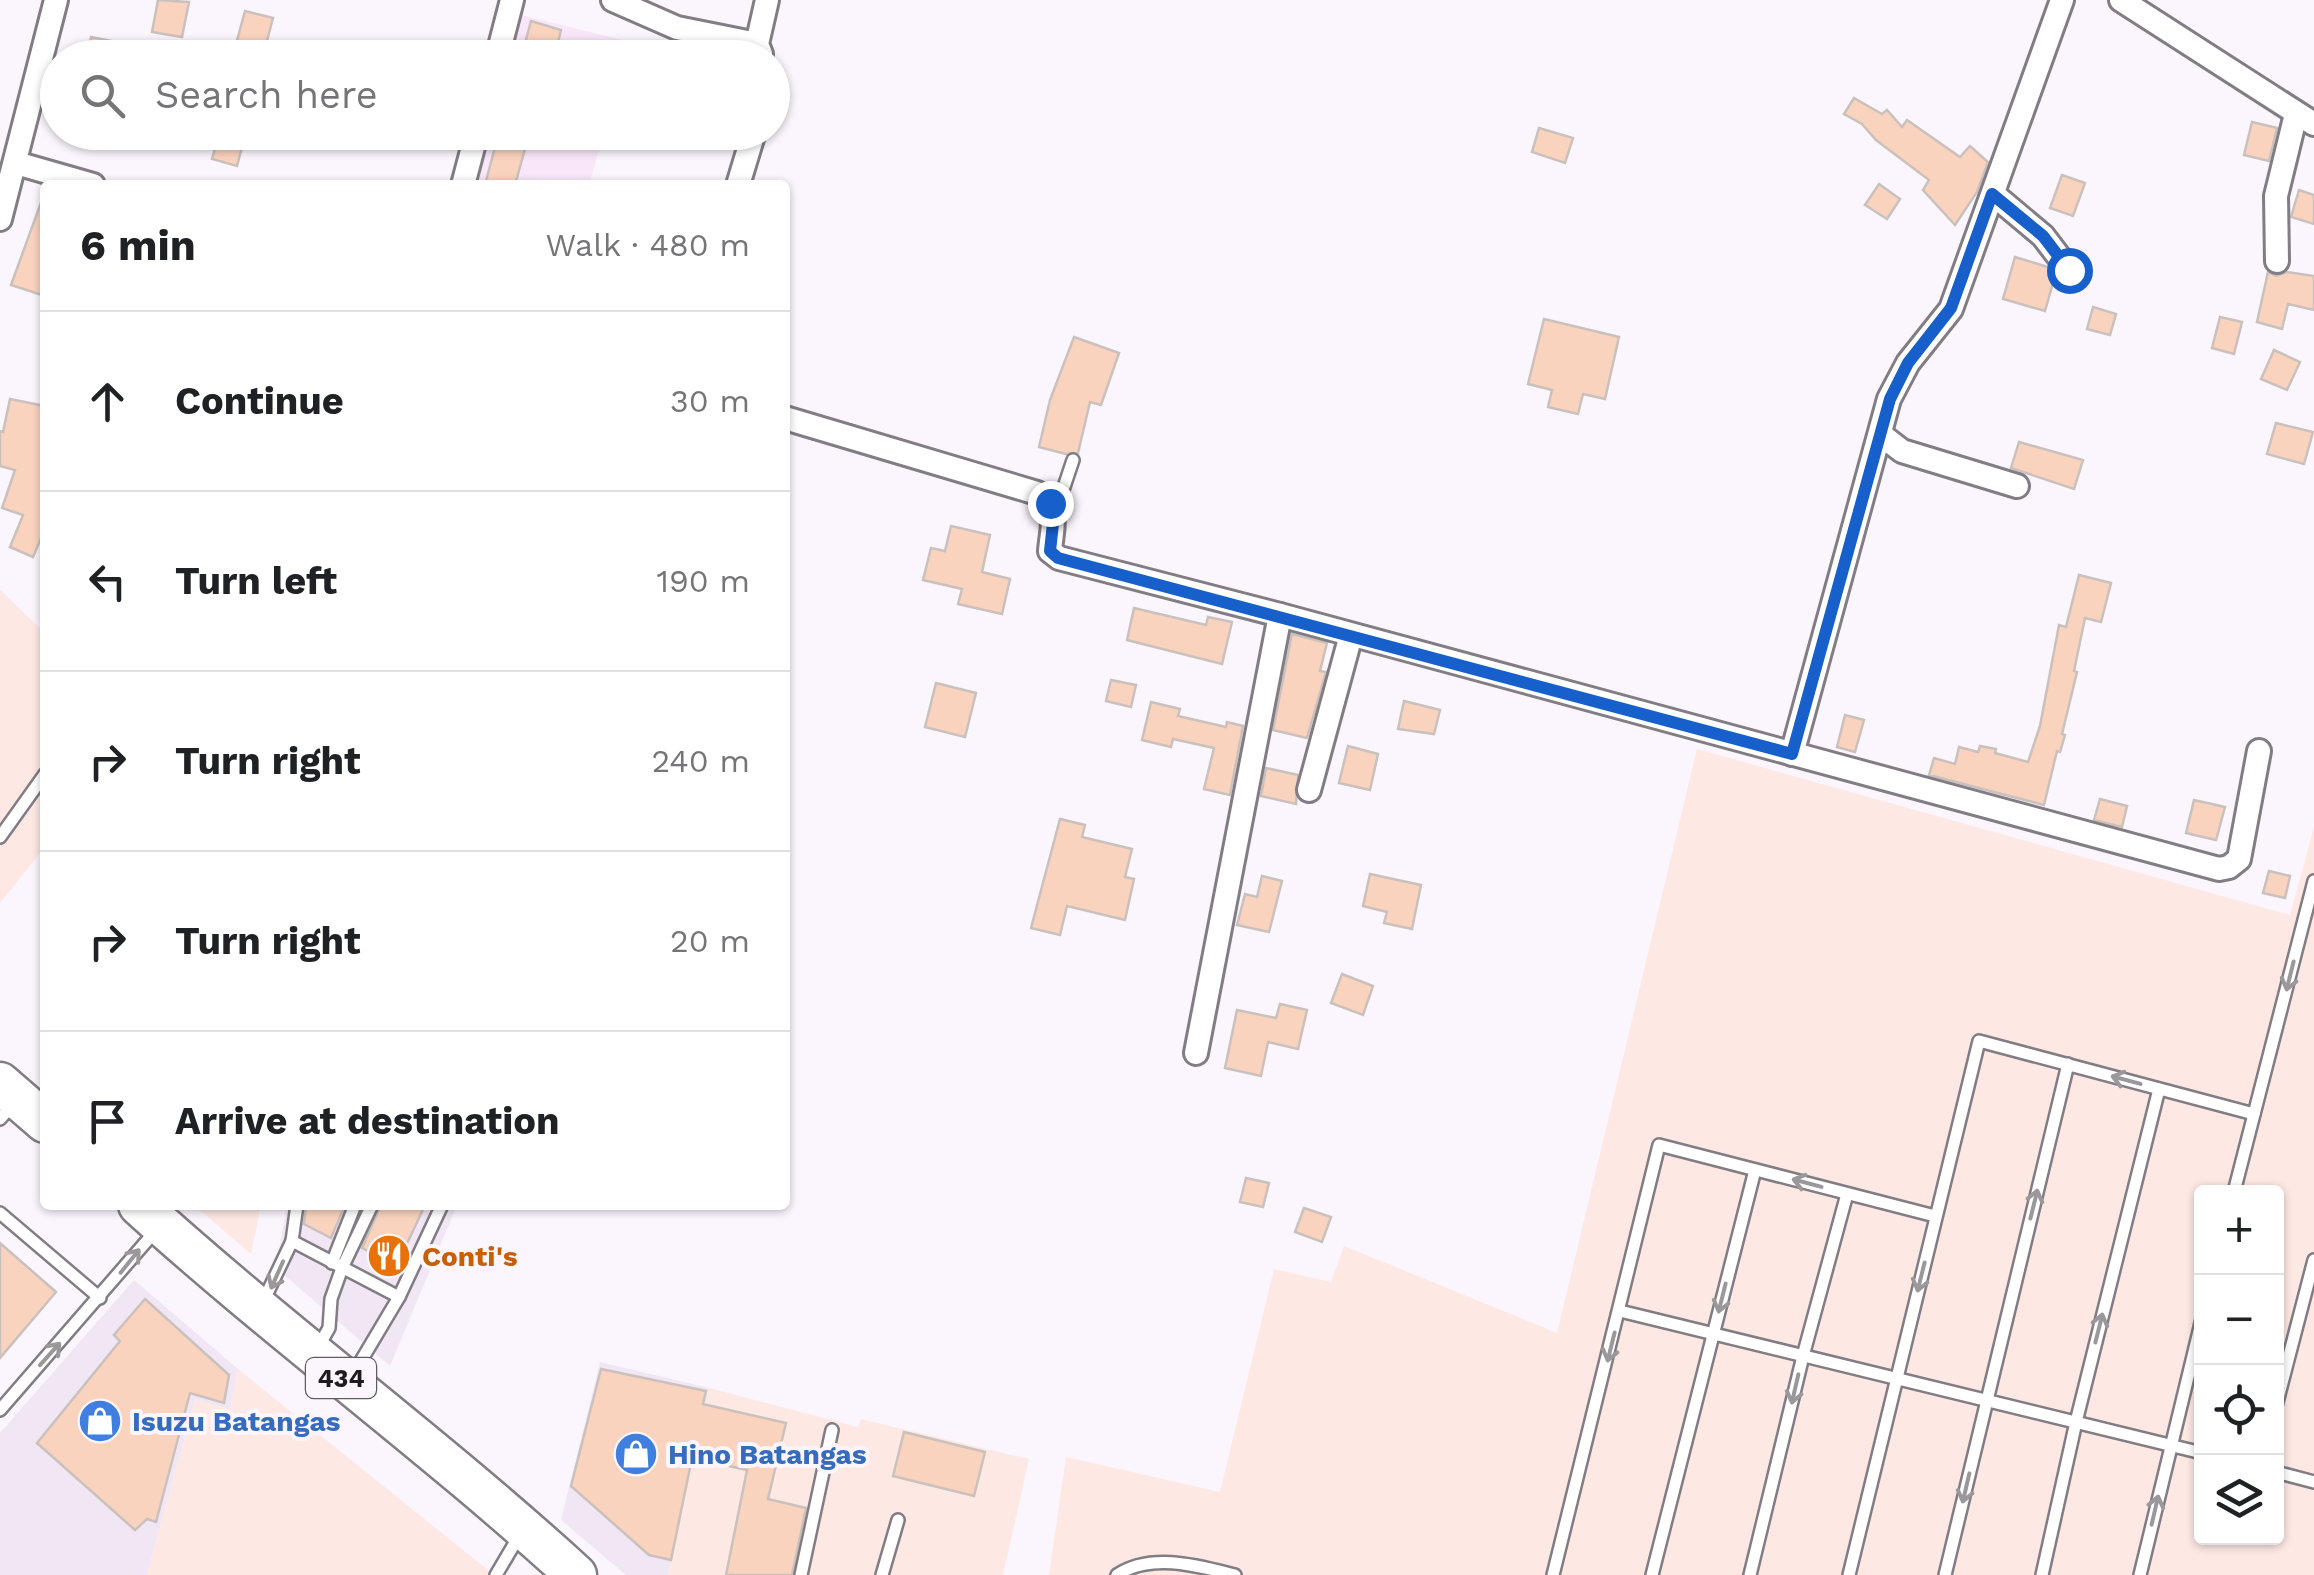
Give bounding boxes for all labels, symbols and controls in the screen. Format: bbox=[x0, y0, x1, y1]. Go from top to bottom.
search box bbox=[40, 40, 790, 150]
icon: search bbox=[75, 68, 130, 123]
text: Search here bbox=[155, 73, 378, 117]
text: 6 min bbox=[80, 221, 196, 270]
text: Walk · 480 m bbox=[546, 226, 750, 264]
route start bbox=[2047, 248, 2093, 294]
icon: ahead bbox=[80, 374, 135, 429]
text: Continue bbox=[175, 379, 344, 423]
text: 30 m bbox=[670, 382, 750, 420]
route end bbox=[1028, 481, 1074, 527]
icon: left bbox=[80, 554, 135, 609]
text: Turn left bbox=[175, 559, 337, 603]
text: 190 m bbox=[656, 562, 750, 600]
icon: right bbox=[80, 734, 135, 789]
text: Turn right bbox=[175, 739, 361, 783]
text: 240 m bbox=[651, 742, 750, 780]
icon: right bbox=[80, 914, 135, 969]
text: Turn right bbox=[175, 919, 361, 963]
text: 20 m bbox=[670, 922, 750, 960]
one-way arrow bbox=[2279, 960, 2298, 991]
one-way arrow bbox=[2111, 1070, 2142, 1089]
icon: arrive bbox=[80, 1094, 135, 1149]
text: Arrive at destination bbox=[175, 1099, 560, 1143]
one-way arrow bbox=[1792, 1173, 1823, 1192]
map controls bbox=[2194, 1185, 2284, 1545]
button: + bbox=[2194, 1185, 2284, 1275]
one-way arrow bbox=[2026, 1189, 2044, 1221]
restaurant icon: Conti's bbox=[366, 1233, 412, 1279]
place label: Conti's bbox=[422, 1240, 518, 1273]
one-way arrow bbox=[119, 1249, 141, 1275]
one-way arrow bbox=[267, 1259, 285, 1290]
one-way arrow bbox=[1911, 1260, 1929, 1292]
button: − bbox=[2194, 1275, 2284, 1365]
one-way arrow bbox=[1712, 1282, 1731, 1313]
one-way arrow bbox=[2091, 1313, 2110, 1344]
one-way arrow bbox=[1601, 1330, 1619, 1362]
one-way arrow bbox=[39, 1342, 62, 1367]
road number: 434 bbox=[306, 1358, 376, 1398]
button: locate bbox=[2194, 1365, 2284, 1455]
one-way arrow bbox=[1785, 1372, 1803, 1404]
shop icon: Isuzu Batangas bbox=[77, 1398, 123, 1444]
place label: Isuzu Batangas bbox=[132, 1405, 341, 1438]
shop icon: Hino Batangas bbox=[613, 1431, 659, 1477]
place label: Hino Batangas bbox=[668, 1438, 867, 1471]
button: layers bbox=[2194, 1455, 2284, 1545]
one-way arrow bbox=[1956, 1471, 1974, 1503]
one-way arrow bbox=[2146, 1495, 2165, 1527]

